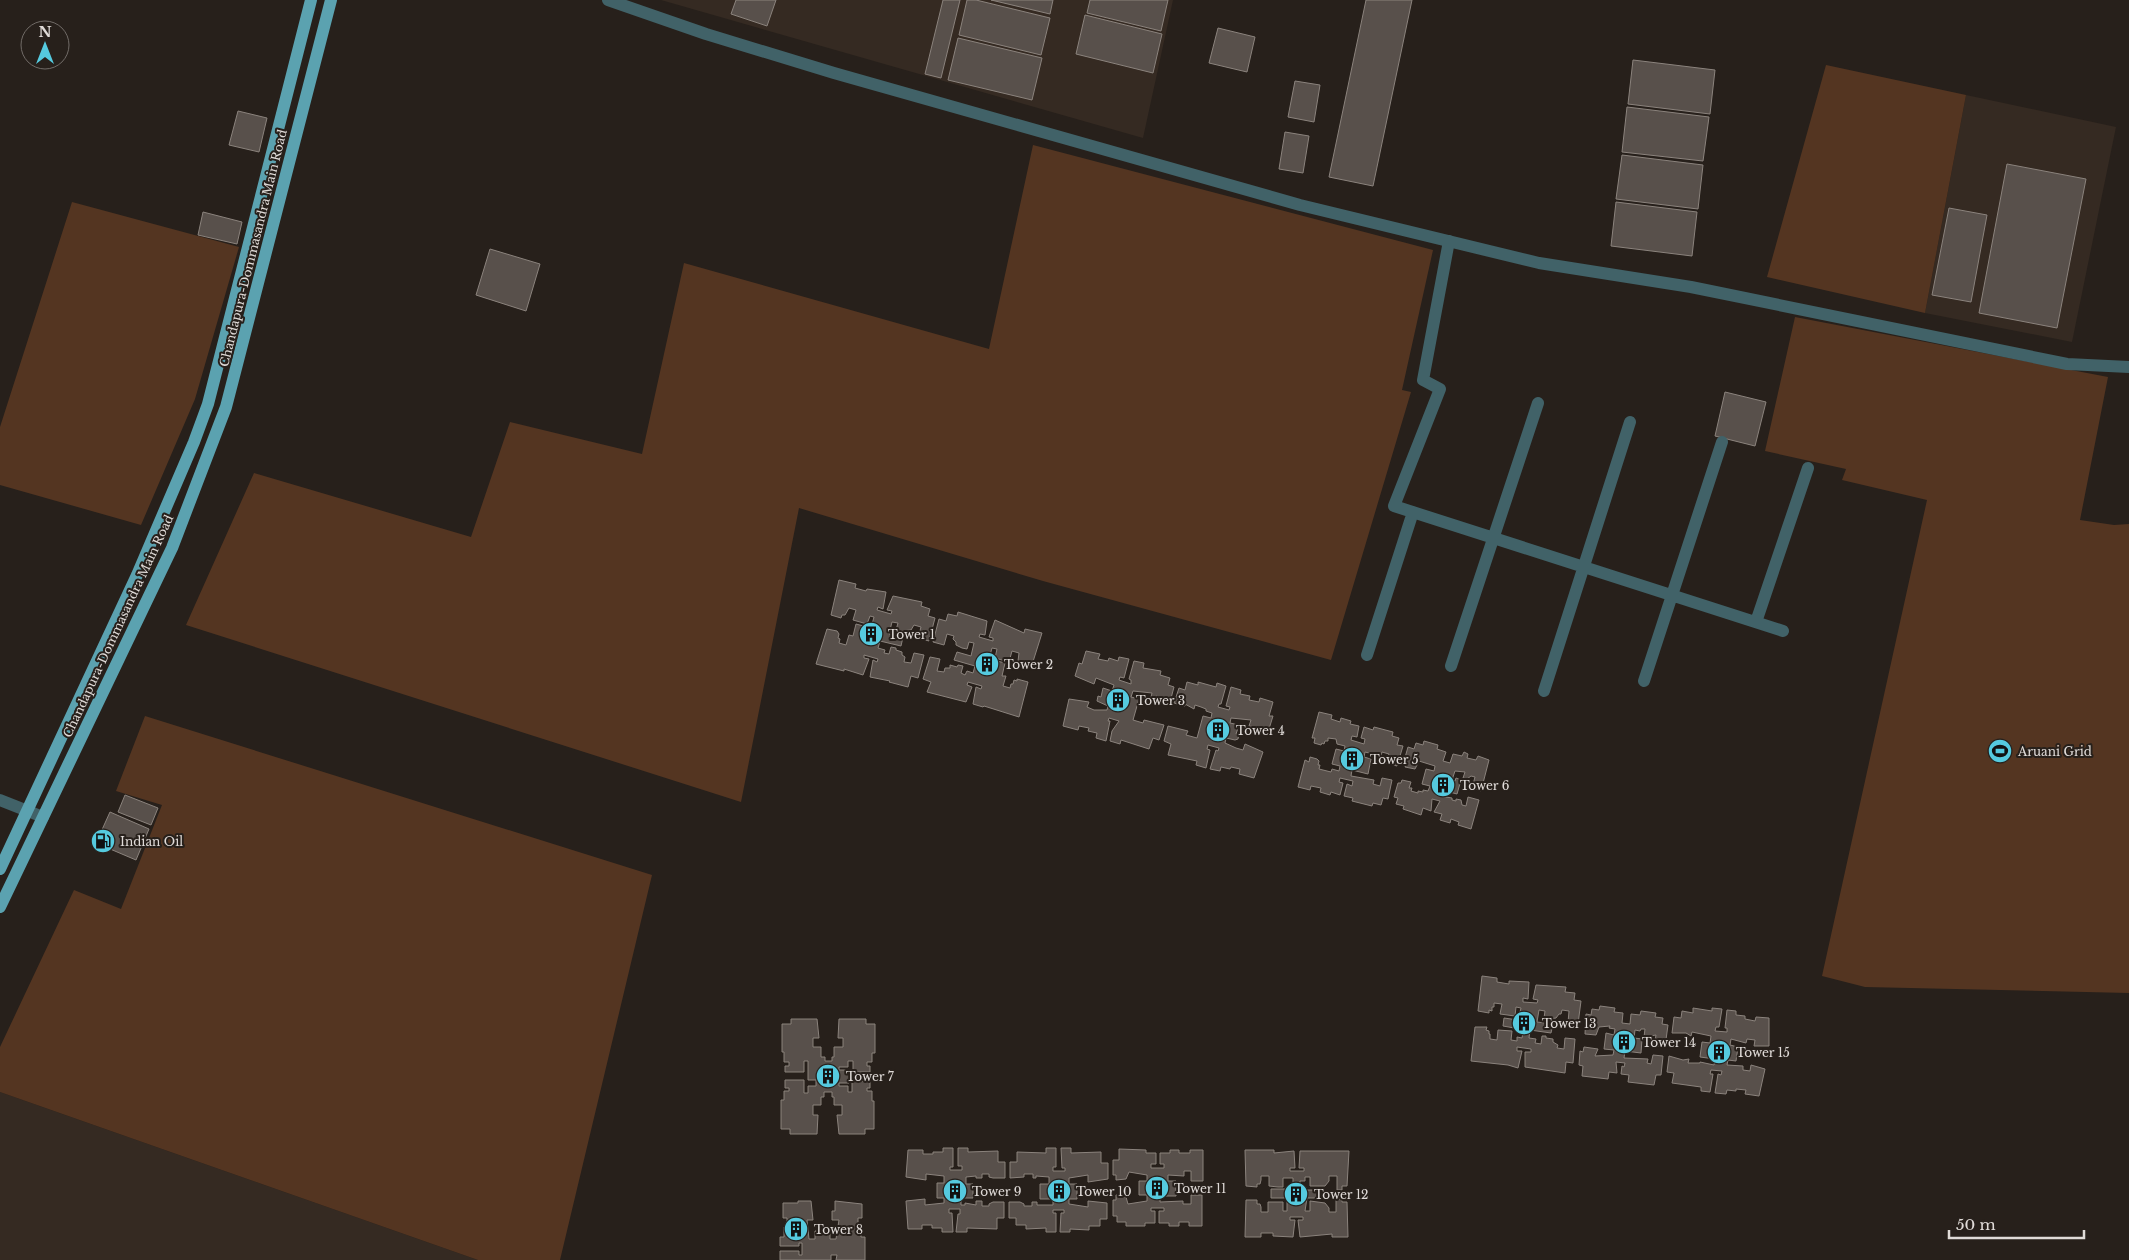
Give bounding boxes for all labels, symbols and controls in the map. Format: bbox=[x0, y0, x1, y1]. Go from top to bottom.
north arrow bbox=[20, 20, 70, 70]
text: N bbox=[38, 23, 52, 41]
street label: Chandapura-Dommasandra Main Road bbox=[216, 128, 290, 368]
street label: Chandapura-Dommasandra Main Road bbox=[60, 512, 176, 740]
building icon: Tower 1 bbox=[858, 621, 884, 647]
place label: Tower 1 bbox=[888, 627, 935, 642]
building icon: Tower 2 bbox=[974, 651, 1000, 677]
place label: Tower 2 bbox=[1004, 657, 1053, 672]
building icon: Tower 3 bbox=[1105, 687, 1131, 713]
place label: Tower 3 bbox=[1136, 693, 1185, 708]
building icon: Tower 4 bbox=[1205, 717, 1231, 743]
place label: Tower 4 bbox=[1236, 723, 1285, 738]
sports icon: Aruani Grid bbox=[1987, 738, 2013, 764]
place label: Aruani Grid bbox=[2017, 744, 2092, 759]
building icon: Tower 5 bbox=[1339, 746, 1365, 772]
place label: Tower 5 bbox=[1370, 752, 1419, 767]
building icon: Tower 6 bbox=[1430, 772, 1456, 798]
place label: Tower 6 bbox=[1460, 778, 1510, 793]
fuel station icon: Indian Oil bbox=[90, 828, 116, 854]
place label: Indian Oil bbox=[120, 834, 183, 849]
building icon: Tower 13 bbox=[1511, 1010, 1537, 1036]
place label: Tower 13 bbox=[1542, 1016, 1596, 1031]
building icon: Tower 14 bbox=[1611, 1029, 1637, 1055]
place label: Tower 14 bbox=[1642, 1035, 1696, 1050]
building icon: Tower 15 bbox=[1706, 1039, 1732, 1065]
place label: Tower 15 bbox=[1736, 1045, 1790, 1060]
building icon: Tower 7 bbox=[815, 1063, 841, 1089]
place label: Tower 7 bbox=[846, 1069, 895, 1084]
building icon: Tower 11 bbox=[1144, 1175, 1170, 1201]
building icon: Tower 9 bbox=[942, 1178, 968, 1204]
building icon: Tower 10 bbox=[1046, 1178, 1072, 1204]
place label: Tower 11 bbox=[1174, 1181, 1226, 1196]
building icon: Tower 12 bbox=[1283, 1181, 1309, 1207]
place label: Tower 9 bbox=[972, 1184, 1021, 1199]
place label: Tower 10 bbox=[1076, 1184, 1132, 1199]
place label: Tower 12 bbox=[1314, 1187, 1368, 1202]
scale bar bbox=[1949, 1208, 2084, 1240]
text: 50 m bbox=[1956, 1215, 1996, 1234]
building icon: Tower 8 bbox=[783, 1216, 809, 1242]
place label: Tower 8 bbox=[814, 1222, 863, 1237]

